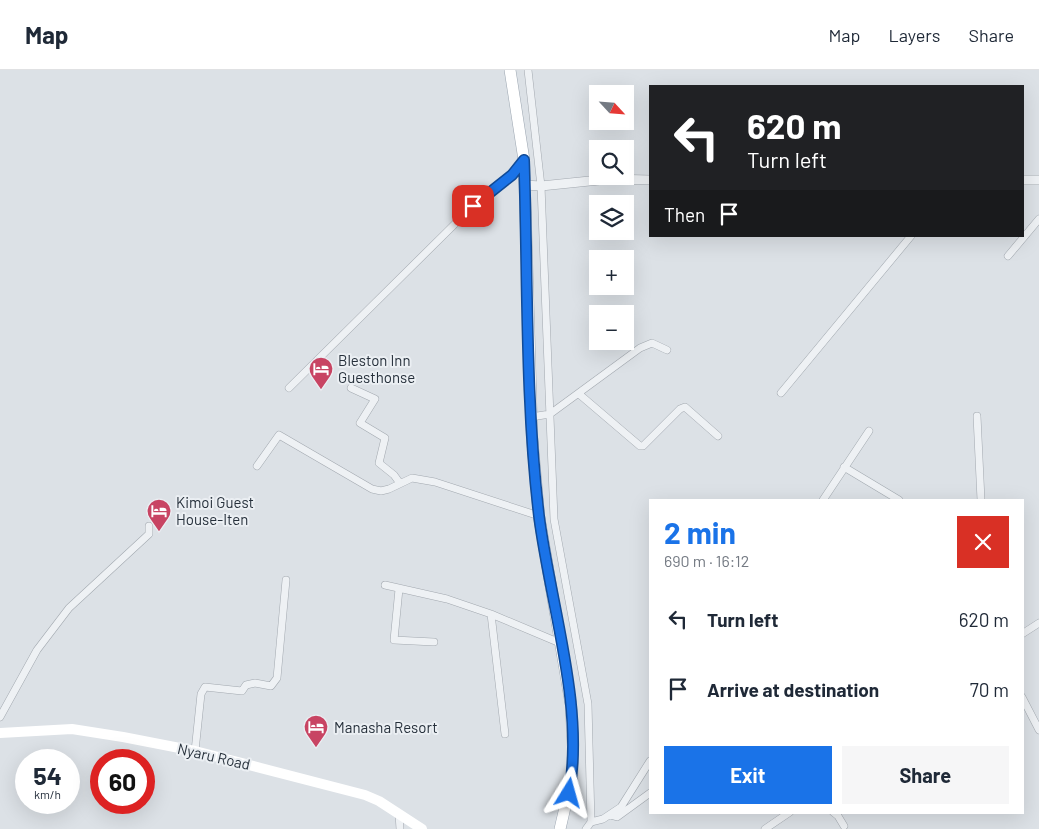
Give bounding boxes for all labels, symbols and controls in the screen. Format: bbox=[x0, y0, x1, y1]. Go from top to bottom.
text: Map bbox=[25, 20, 68, 49]
text: Map bbox=[828, 24, 860, 46]
text: Layers bbox=[888, 24, 941, 46]
text: Share bbox=[969, 24, 1014, 46]
north arrow bbox=[589, 85, 634, 130]
map controls bbox=[589, 85, 634, 350]
text: 620 m bbox=[747, 104, 842, 146]
icon: left bbox=[664, 105, 729, 170]
button: search bbox=[589, 140, 634, 185]
text: Turn left bbox=[747, 146, 827, 172]
pin bbox=[452, 185, 494, 227]
icon: arrive bbox=[459, 192, 487, 220]
button: layers bbox=[589, 195, 634, 240]
icon: arrive bbox=[715, 200, 743, 228]
text: Then bbox=[664, 203, 705, 226]
button: + bbox=[589, 250, 634, 295]
button: − bbox=[589, 305, 634, 350]
place label: Bleston Inn Guesthonse bbox=[338, 351, 415, 386]
hotel icon: Bleston Inn Guesthonse bbox=[308, 356, 334, 390]
place label: Kimoi Guest House-Iten bbox=[176, 493, 254, 528]
hotel icon: Kimoi Guest House-Iten bbox=[146, 498, 172, 532]
text: 2 min bbox=[664, 514, 736, 550]
button: close bbox=[957, 516, 1009, 568]
text: 690 m · 16:12 bbox=[664, 551, 749, 570]
icon: left bbox=[664, 605, 692, 633]
text: Turn left bbox=[707, 608, 778, 631]
text: 620 m bbox=[959, 608, 1009, 631]
icon: arrive bbox=[664, 675, 692, 703]
text: Arrive at destination bbox=[707, 678, 879, 701]
text: 70 m bbox=[970, 678, 1009, 701]
hotel icon: Manasha Resort bbox=[303, 714, 329, 748]
place label: Manasha Resort bbox=[334, 718, 438, 736]
street label: Nyaru Road bbox=[176, 739, 252, 773]
button: Exit bbox=[664, 746, 832, 804]
button: Share bbox=[842, 746, 1009, 804]
speed limit sign: 60 bbox=[90, 749, 155, 814]
text: 54 bbox=[33, 760, 62, 790]
position arrow bbox=[542, 766, 594, 818]
text: km/h bbox=[34, 787, 61, 801]

